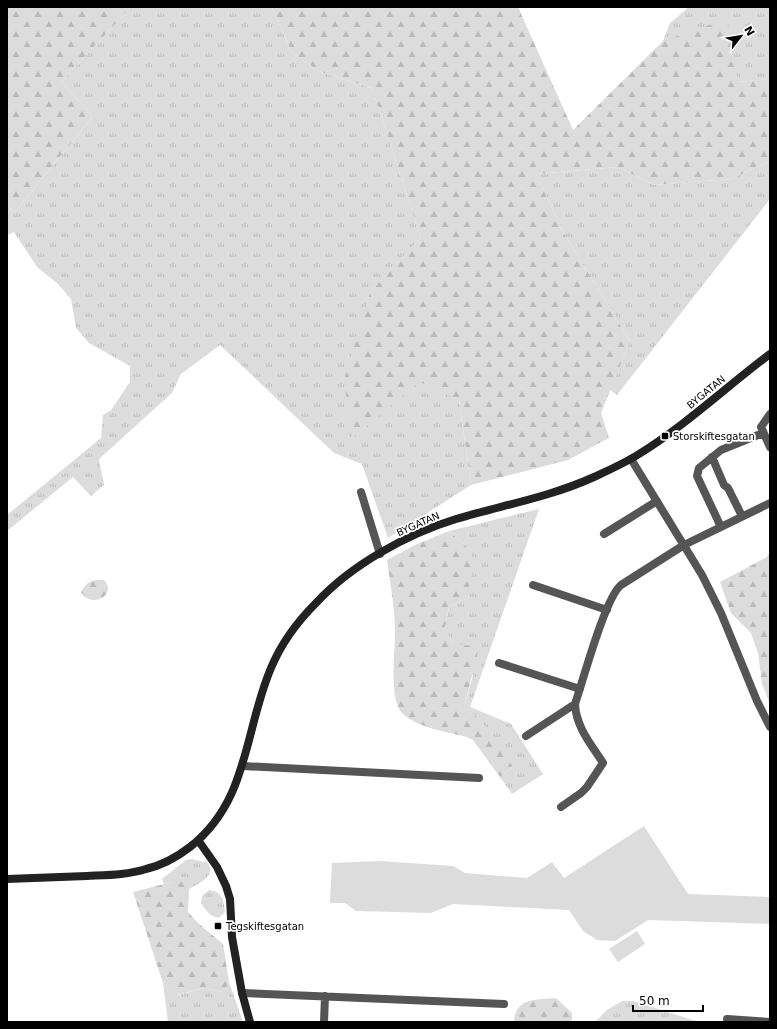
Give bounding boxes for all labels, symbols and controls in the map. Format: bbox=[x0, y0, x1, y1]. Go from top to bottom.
north arrow bbox=[721, 16, 761, 56]
text: N bbox=[741, 24, 757, 38]
street label: BYGATAN bbox=[685, 373, 727, 411]
marker: Storskiftesgatan bbox=[660, 431, 670, 441]
place label: Storskiftesgatan bbox=[673, 431, 755, 442]
street label: BYGATAN bbox=[395, 510, 441, 538]
marker: Tegskiftesgatan bbox=[213, 921, 223, 931]
place label: Tegskiftesgatan bbox=[225, 921, 304, 932]
scale bar bbox=[633, 987, 703, 1013]
text: 50 m bbox=[639, 994, 670, 1008]

